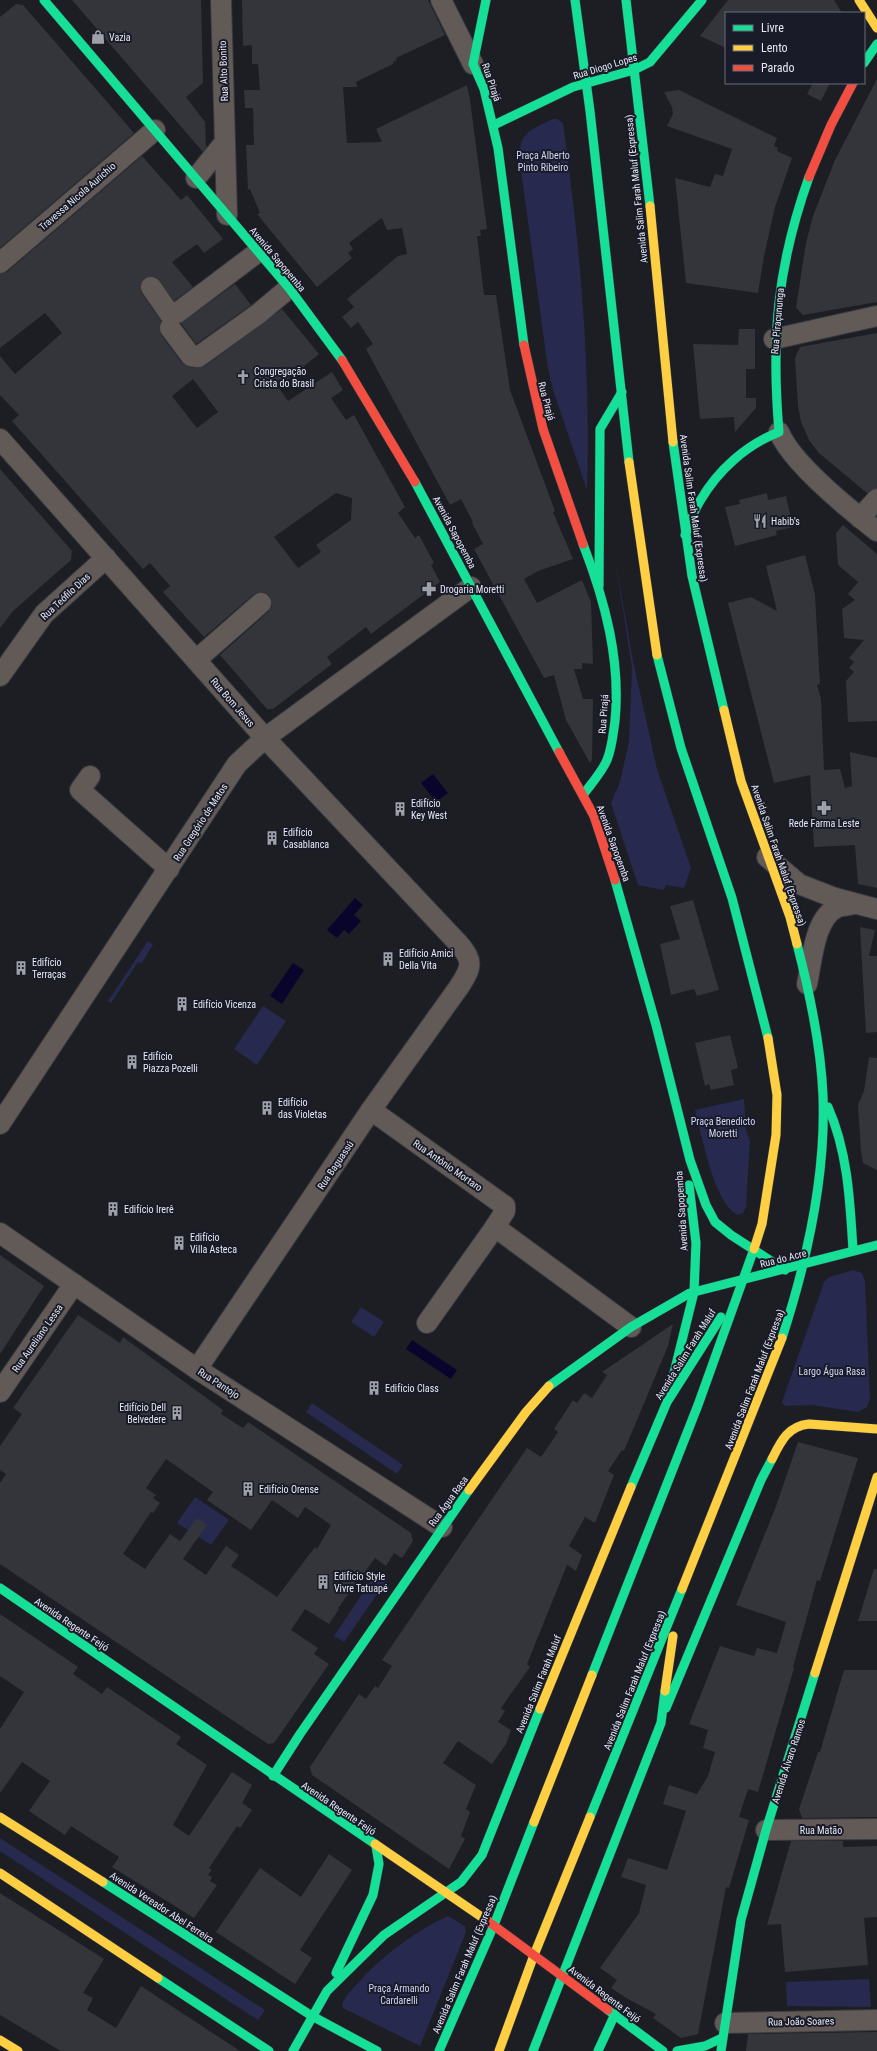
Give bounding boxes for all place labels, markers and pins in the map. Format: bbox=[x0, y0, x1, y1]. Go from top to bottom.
shop icon: Vazia bbox=[90, 29, 106, 45]
place label: Vazia bbox=[109, 32, 131, 43]
place label: Congregação Crista do Brasil bbox=[254, 366, 314, 389]
church icon: Congregação Crista do Brasil bbox=[235, 369, 251, 385]
restaurant icon: Habib's bbox=[752, 513, 768, 529]
place label: Habib's bbox=[771, 516, 800, 527]
pharmacy icon: Drogaria Moretti bbox=[421, 581, 437, 597]
place label: Drogaria Moretti bbox=[440, 584, 504, 595]
place label: Edifício Key West bbox=[411, 798, 447, 821]
pharmacy icon: Rede Farma Leste bbox=[816, 800, 832, 816]
building icon: Edifício Key West bbox=[392, 801, 408, 817]
place label: Rede Farma Leste bbox=[789, 818, 860, 829]
place label: Edifício Casablanca bbox=[283, 827, 329, 850]
building icon: Edifício Casablanca bbox=[264, 830, 280, 846]
place label: Edifício Amici Della Vita bbox=[399, 948, 453, 971]
building icon: Edifício Amici Della Vita bbox=[380, 951, 396, 967]
place label: Edifício Terraças bbox=[32, 957, 67, 980]
building icon: Edifício Terraças bbox=[13, 960, 29, 976]
building icon: Edifício Vicenza bbox=[174, 996, 190, 1012]
place label: Edifício Vicenza bbox=[193, 999, 256, 1010]
place label: Edifício Piazza Pozelli bbox=[143, 1051, 198, 1074]
building icon: Edifício Piazza Pozelli bbox=[124, 1054, 140, 1070]
place label: Edifício das Violetas bbox=[278, 1097, 327, 1120]
building icon: Edifício das Violetas bbox=[259, 1100, 275, 1116]
building icon: Edifício Irerê bbox=[105, 1201, 121, 1217]
place label: Edifício Irerê bbox=[124, 1204, 174, 1215]
place label: Edifício Villa Asteca bbox=[190, 1232, 237, 1255]
building icon: Edifício Villa Asteca bbox=[171, 1235, 187, 1251]
building icon: Edifício Class bbox=[366, 1380, 382, 1396]
place label: Edifício Class bbox=[385, 1383, 439, 1394]
place label: Edifício Dell Belvedere bbox=[119, 1402, 166, 1425]
building icon: Edifício Dell Belvedere bbox=[169, 1405, 185, 1421]
building icon: Edifício Orense bbox=[240, 1481, 256, 1497]
place label: Edifício Orense bbox=[259, 1484, 319, 1495]
place label: Edifício Style Vivre Tatuapé bbox=[334, 1571, 388, 1594]
building icon: Edifício Style Vivre Tatuapé bbox=[315, 1574, 331, 1590]

